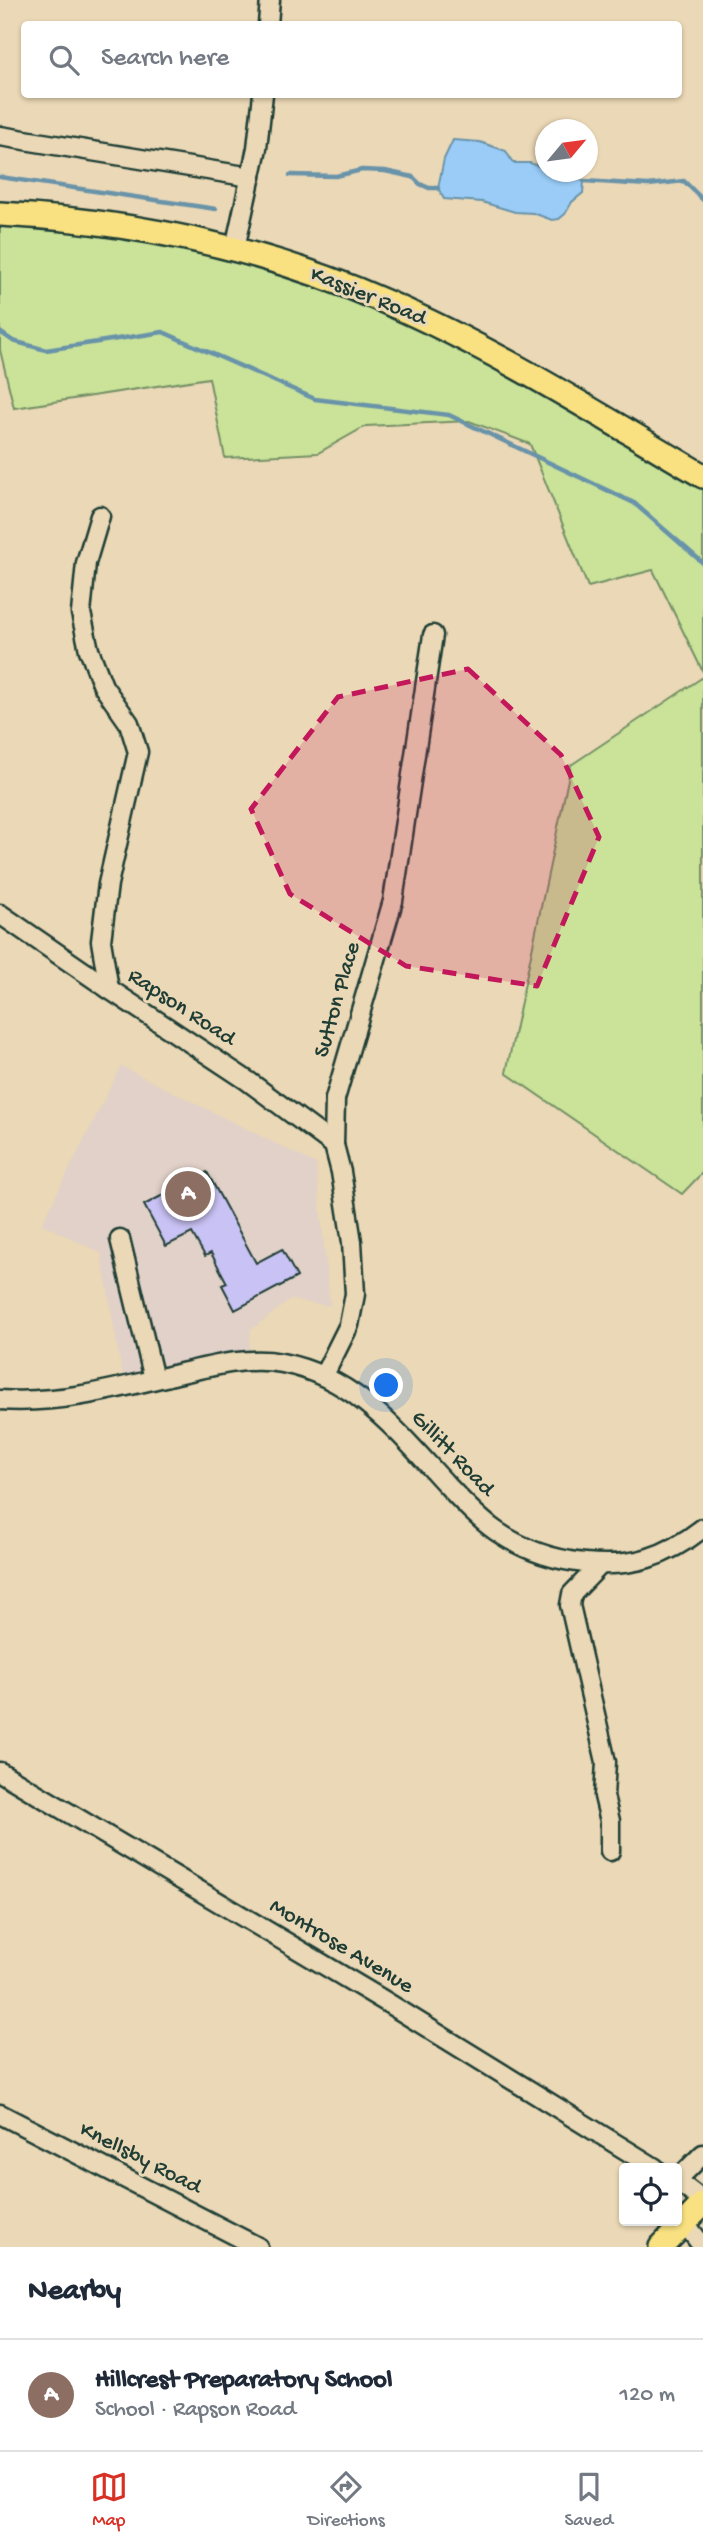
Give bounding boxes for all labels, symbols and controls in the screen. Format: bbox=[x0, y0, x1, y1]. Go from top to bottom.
search box bbox=[21, 21, 682, 98]
icon: search bbox=[45, 41, 83, 79]
text: Search here bbox=[101, 44, 229, 75]
north arrow bbox=[535, 119, 598, 182]
street label: Kassier Road bbox=[306, 261, 432, 333]
street label: Sutton Place bbox=[309, 938, 368, 1061]
street label: Rapson Road bbox=[122, 963, 241, 1054]
pin: A bbox=[165, 1168, 211, 1220]
your location bbox=[369, 1368, 403, 1402]
street label: Gillitt Road bbox=[404, 1405, 501, 1504]
street label: Montrose Avenue bbox=[264, 1893, 419, 2001]
street label: Knellsby Road bbox=[75, 2117, 207, 2202]
map controls bbox=[619, 2163, 682, 2226]
button: locate bbox=[619, 2163, 682, 2226]
text: Nearby bbox=[28, 2275, 121, 2310]
text: Hillcrest Preparatory School bbox=[95, 2366, 392, 2397]
text: A bbox=[44, 2382, 58, 2409]
text: 120 m bbox=[620, 2382, 675, 2409]
text: School · Rapson Road bbox=[95, 2397, 296, 2424]
tab: Map bbox=[90, 2468, 128, 2533]
tab: Directions bbox=[308, 2468, 385, 2533]
tab: Saved bbox=[564, 2468, 613, 2533]

